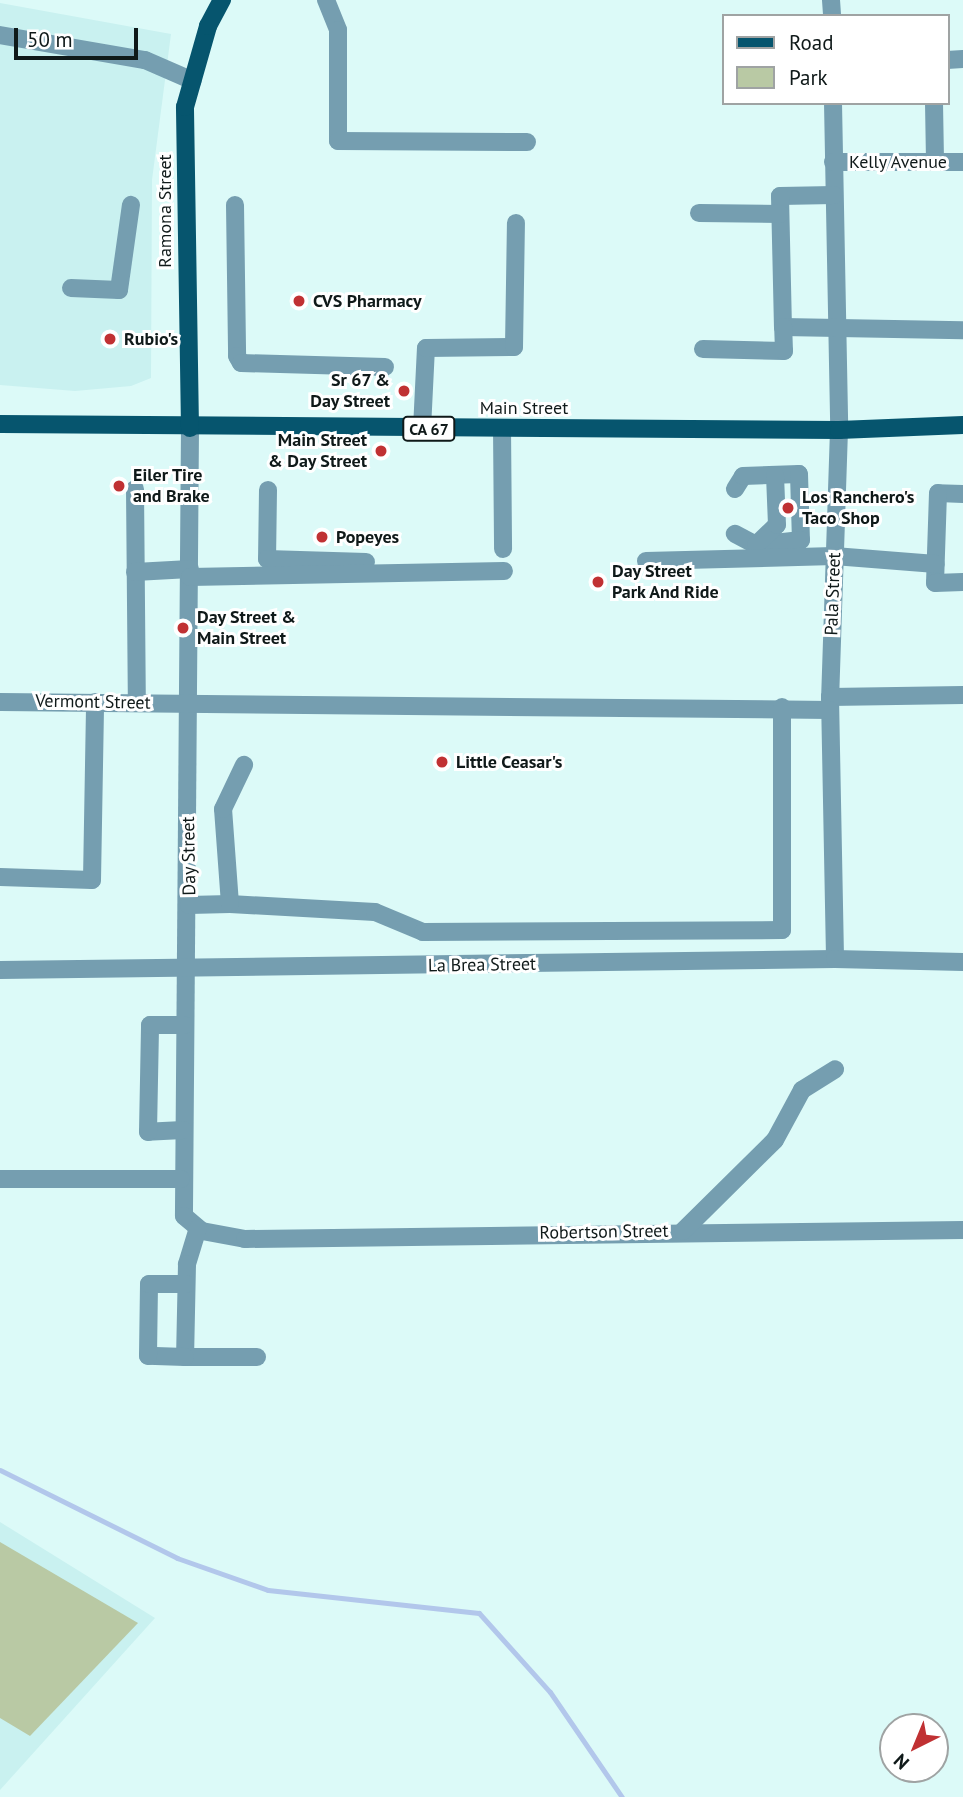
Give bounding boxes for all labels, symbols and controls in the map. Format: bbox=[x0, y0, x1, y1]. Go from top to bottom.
scale bar bbox=[18, 14, 142, 58]
legend bbox=[722, 14, 949, 105]
text: 50 m bbox=[27, 26, 73, 53]
text: Road bbox=[789, 29, 833, 56]
text: Park bbox=[789, 64, 828, 91]
street label: Kelly Avenue bbox=[848, 151, 948, 173]
street label: Ramona Street bbox=[154, 154, 176, 268]
place label: CVS Pharmacy bbox=[313, 290, 422, 312]
marker: CVS Pharmacy bbox=[291, 293, 307, 309]
place label: Rubio's bbox=[124, 328, 178, 350]
marker: Rubio's bbox=[102, 331, 118, 347]
place label: Sr 67 & Day Street bbox=[310, 370, 390, 412]
marker: Sr 67 & Day Street bbox=[396, 383, 412, 399]
street label: Main Street bbox=[480, 397, 568, 419]
road number: CA 67 bbox=[401, 416, 457, 442]
place label: Main Street & Day Street bbox=[267, 430, 367, 472]
marker: Main Street & Day Street bbox=[373, 443, 389, 459]
place label: Eiler Tire and Brake bbox=[133, 465, 210, 508]
marker: Eiler Tire and Brake bbox=[111, 478, 127, 494]
place label: Los Ranchero's Taco Shop bbox=[802, 487, 914, 530]
marker: Los Ranchero's Taco Shop bbox=[780, 500, 796, 516]
place label: Popeyes bbox=[336, 526, 399, 548]
marker: Popeyes bbox=[314, 529, 330, 545]
street label: Pala Street bbox=[821, 552, 845, 636]
place label: Day Street Park And Ride bbox=[612, 561, 720, 604]
marker: Day Street Park And Ride bbox=[590, 574, 606, 590]
place label: Day Street & Main Street bbox=[197, 607, 297, 650]
marker: Day Street & Main Street bbox=[175, 620, 191, 636]
street label: Vermont Street bbox=[35, 690, 151, 714]
place label: Little Ceasar's bbox=[456, 751, 563, 773]
marker: Little Ceasar's bbox=[434, 754, 450, 770]
street label: Day Street bbox=[178, 816, 200, 896]
street label: La Brea Street bbox=[428, 953, 536, 977]
street label: Robertson Street bbox=[539, 1220, 669, 1244]
north arrow bbox=[879, 1713, 949, 1783]
text: N bbox=[888, 1749, 914, 1775]

